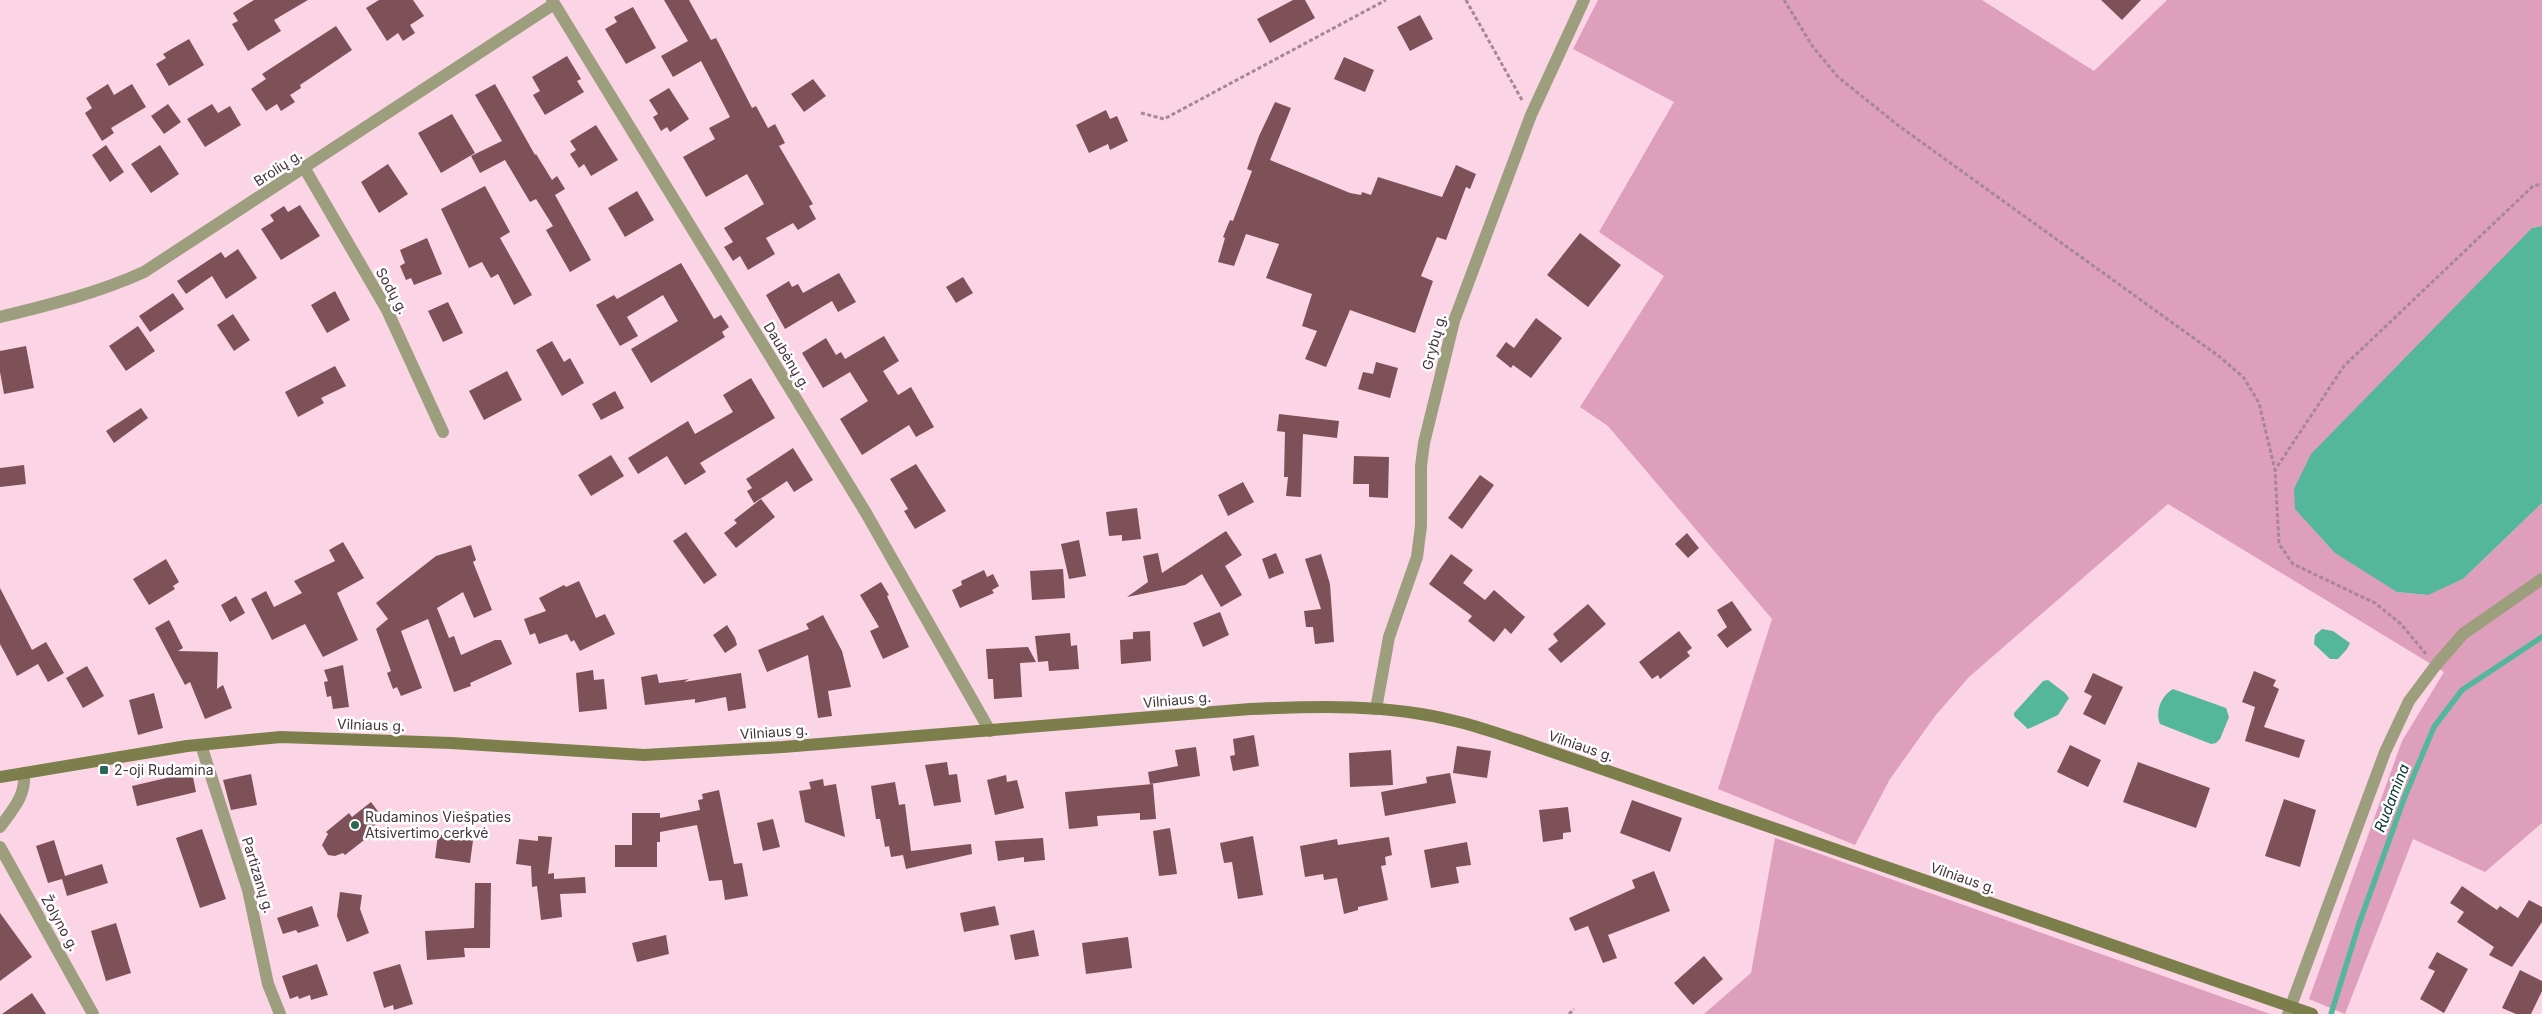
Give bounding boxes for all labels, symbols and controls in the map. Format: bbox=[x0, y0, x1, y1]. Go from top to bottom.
street label: Brolių g. bbox=[250, 146, 305, 189]
street label: Sodų g. bbox=[373, 264, 412, 317]
street label: Grybų g. bbox=[1418, 312, 1449, 372]
street label: Daubėnų g. bbox=[761, 319, 814, 393]
street label: Vilniaus g. bbox=[1142, 688, 1212, 711]
street label: Vilniaus g. bbox=[337, 715, 405, 734]
street label: Vilniaus g. bbox=[739, 721, 809, 742]
street label: Vilniaus g. bbox=[1546, 726, 1616, 765]
place label: 2-oji Rudamina bbox=[114, 761, 214, 778]
water label: Rudamina bbox=[2370, 761, 2413, 835]
marker: 2-oji Rudamina bbox=[98, 764, 110, 776]
place label: Rudaminos Viešpaties Atsivertimo cerkvė bbox=[365, 808, 511, 841]
marker: Rudaminos Viešpaties Atsivertimo cerkvė bbox=[349, 819, 361, 831]
street label: Partizanų g. bbox=[239, 835, 278, 915]
street label: Vilniaus g. bbox=[1928, 858, 1998, 897]
street label: Žolyno g. bbox=[38, 892, 83, 954]

